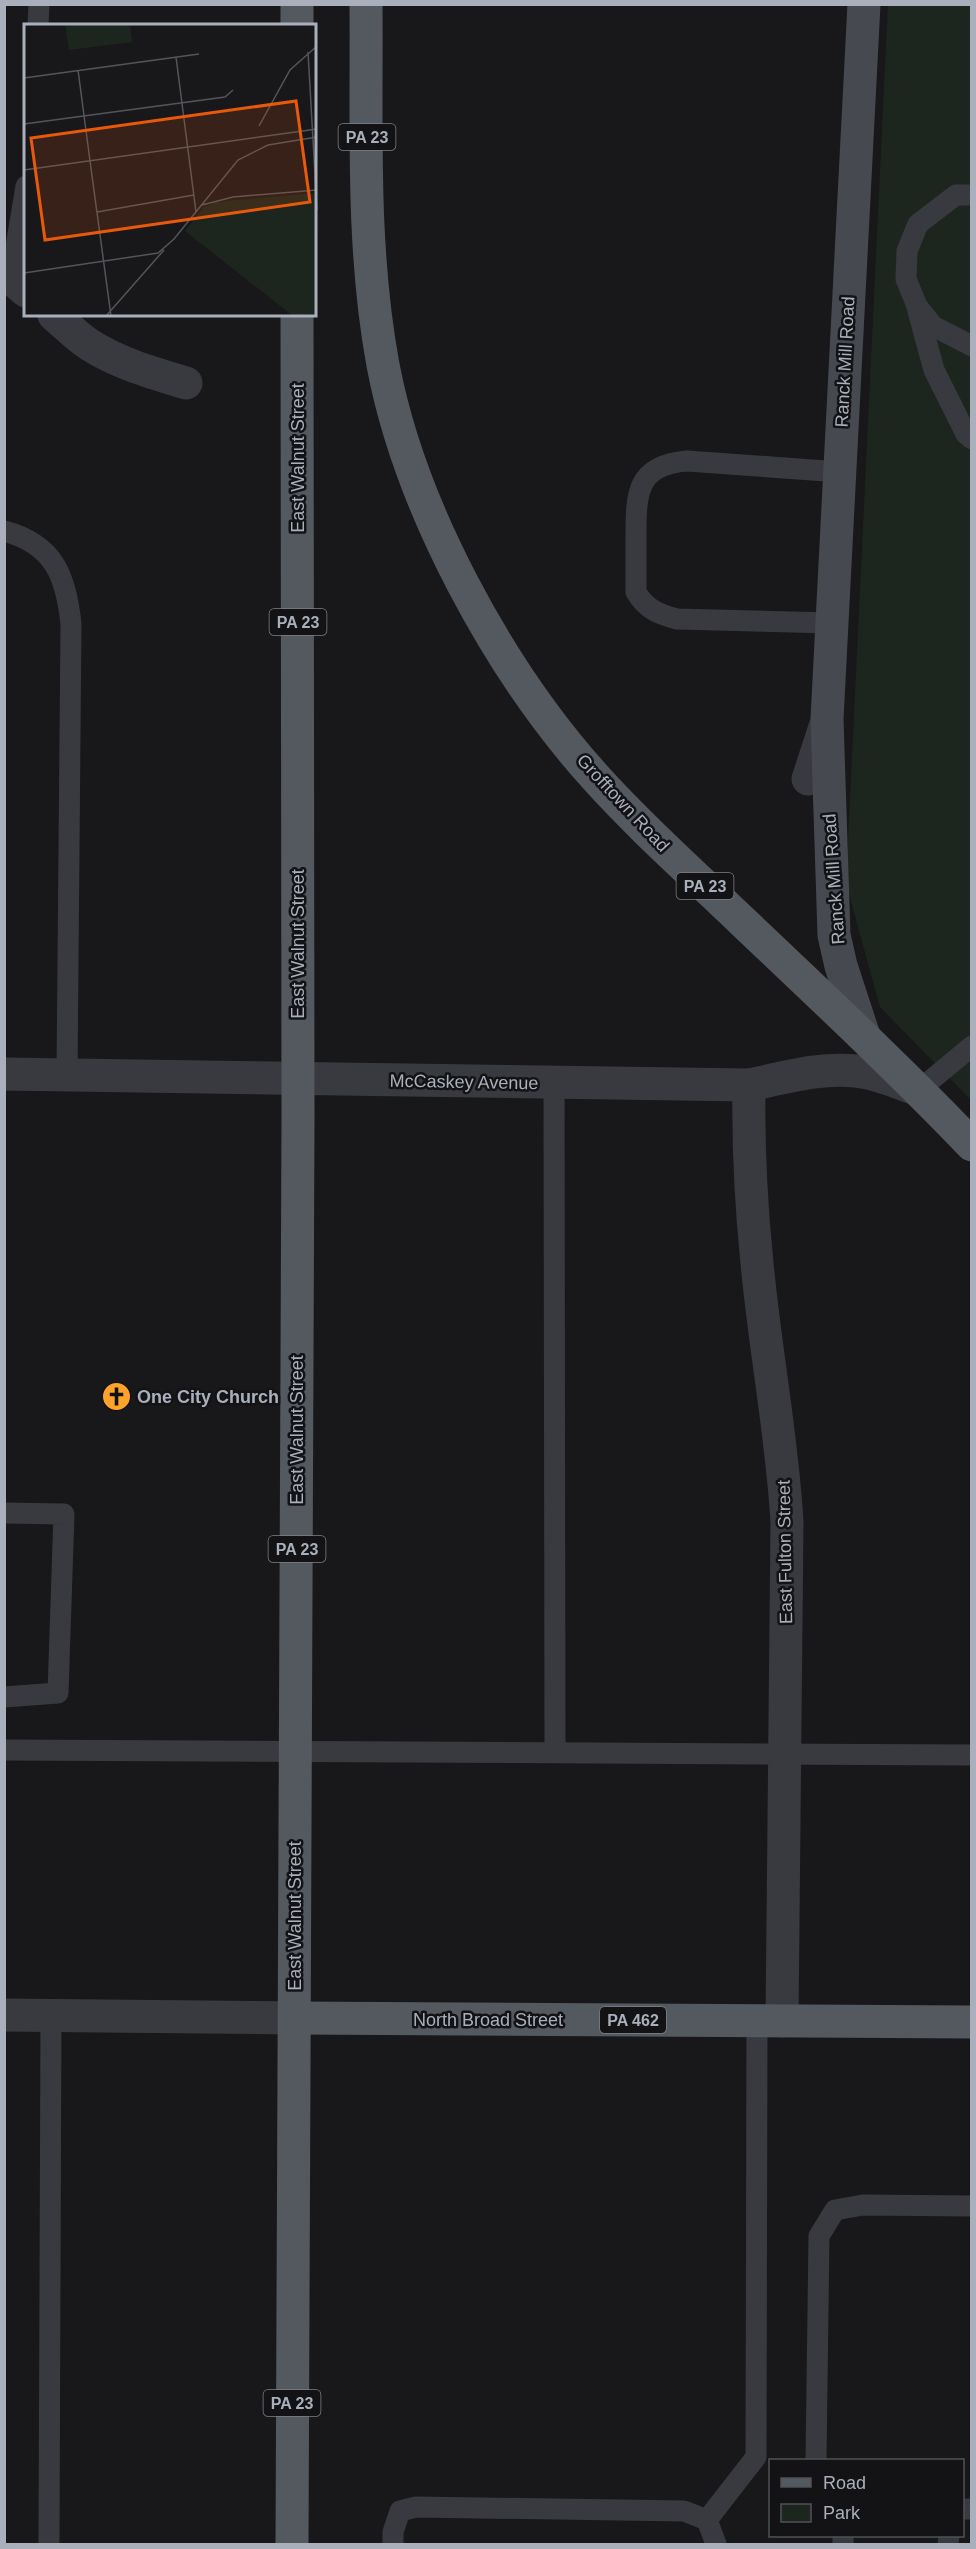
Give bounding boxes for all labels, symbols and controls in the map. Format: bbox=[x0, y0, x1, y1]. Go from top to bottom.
inset map bbox=[24, 24, 316, 316]
road number: PA 23 bbox=[338, 124, 395, 150]
street label: Ranck Mill Road bbox=[832, 296, 858, 428]
street label: East Walnut Street bbox=[288, 383, 308, 533]
road number: PA 23 bbox=[270, 609, 326, 635]
street label: Grofftown Road bbox=[573, 750, 673, 856]
street label: Ranck Mill Road bbox=[819, 813, 849, 945]
street label: East Walnut Street bbox=[288, 869, 308, 1019]
road number: PA 23 bbox=[676, 873, 734, 899]
street label: McCaskey Avenue bbox=[389, 1071, 539, 1093]
street label: East Walnut Street bbox=[287, 1355, 307, 1505]
church icon: One City Church bbox=[100, 1381, 132, 1413]
place label: One City Church bbox=[137, 1387, 279, 1407]
street label: East Fulton Street bbox=[774, 1480, 796, 1624]
road number: PA 23 bbox=[268, 1536, 326, 1562]
street label: East Walnut Street bbox=[285, 1841, 305, 1991]
road number: PA 462 bbox=[600, 2007, 666, 2033]
street label: North Broad Street bbox=[413, 2010, 563, 2030]
road number: PA 23 bbox=[264, 2390, 320, 2416]
legend bbox=[769, 2459, 964, 2537]
text: Road bbox=[823, 2473, 866, 2493]
text: Park bbox=[823, 2503, 861, 2523]

